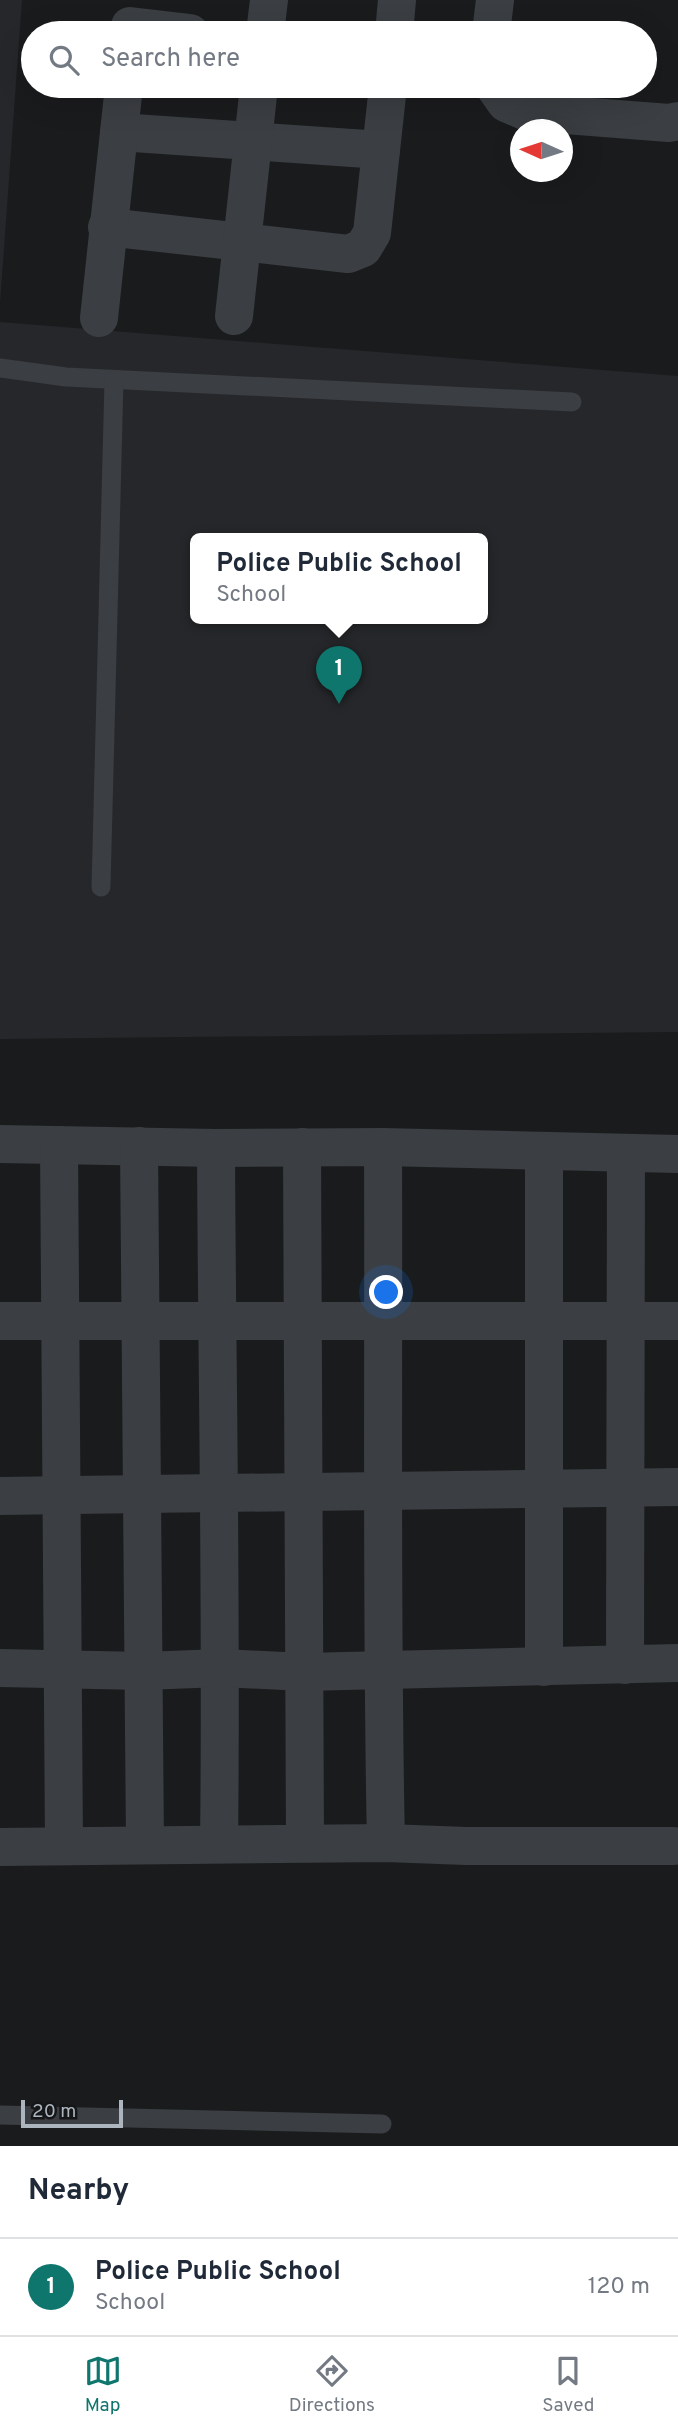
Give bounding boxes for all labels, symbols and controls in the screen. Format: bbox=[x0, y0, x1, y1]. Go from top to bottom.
search box bbox=[21, 21, 657, 98]
icon: search bbox=[45, 41, 83, 79]
text: Search here bbox=[101, 43, 240, 76]
north arrow bbox=[510, 119, 573, 182]
popup bbox=[190, 533, 488, 624]
text: Police Public School bbox=[216, 548, 462, 581]
text: School bbox=[216, 581, 286, 610]
pin: 1 bbox=[316, 646, 362, 704]
your location bbox=[369, 1275, 403, 1309]
scale bar bbox=[21, 2097, 122, 2129]
text: 20 m bbox=[32, 2100, 76, 2124]
text: Nearby bbox=[28, 2173, 129, 2210]
text: Police Public School bbox=[95, 2256, 341, 2289]
text: 1 bbox=[46, 2273, 56, 2302]
text: 120 m bbox=[588, 2273, 650, 2302]
text: School bbox=[95, 2289, 165, 2318]
tab: Map bbox=[84, 2352, 122, 2418]
tab: Directions bbox=[289, 2352, 375, 2418]
tab: Saved bbox=[542, 2352, 594, 2418]

